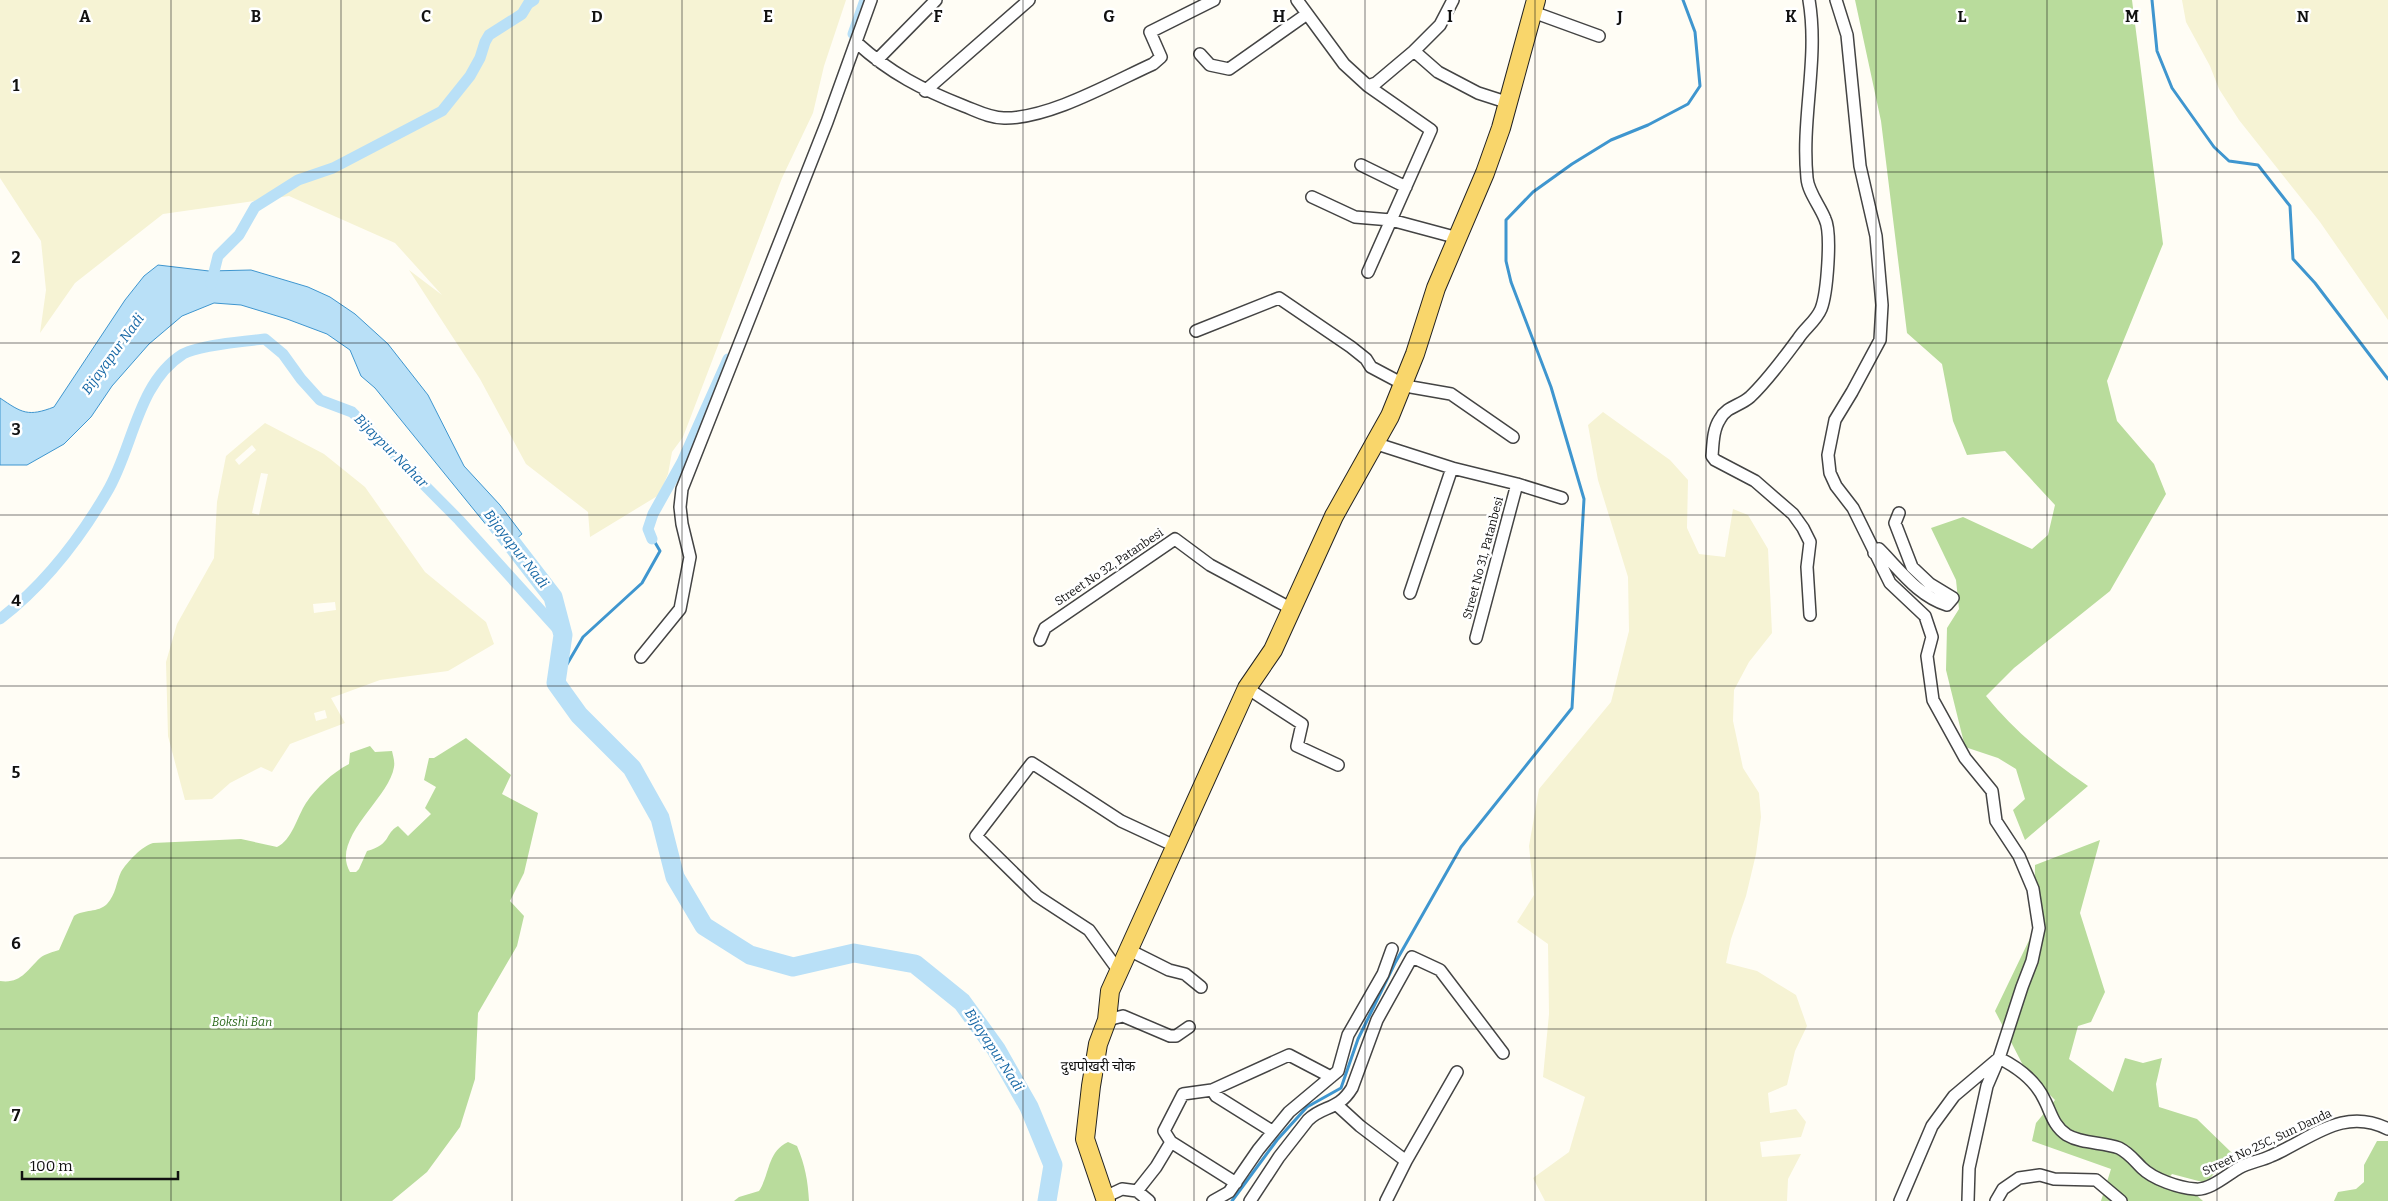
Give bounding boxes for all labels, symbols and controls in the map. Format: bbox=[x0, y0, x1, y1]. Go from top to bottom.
text: A bbox=[79, 7, 91, 26]
text: B bbox=[251, 7, 261, 26]
text: C bbox=[421, 7, 431, 26]
text: D bbox=[591, 7, 603, 26]
text: E bbox=[763, 7, 773, 26]
text: F bbox=[934, 7, 943, 26]
text: G bbox=[1103, 7, 1115, 26]
text: H bbox=[1273, 7, 1286, 26]
text: I bbox=[1447, 7, 1453, 26]
text: J bbox=[1616, 7, 1623, 26]
text: K bbox=[1785, 7, 1797, 26]
text: L bbox=[1958, 7, 1967, 26]
text: M bbox=[2125, 7, 2139, 26]
text: N bbox=[2297, 7, 2309, 26]
text: 1 bbox=[13, 76, 20, 95]
text: 2 bbox=[11, 248, 21, 267]
water label: Bijayapur Nadi bbox=[78, 310, 148, 398]
water label: Bijaypur Nahar bbox=[351, 411, 432, 492]
text: 3 bbox=[11, 420, 21, 439]
street label: Street No 31, Patanbesi bbox=[1460, 495, 1506, 621]
water label: Bijayapur Nadi bbox=[480, 506, 552, 592]
street label: Street No 32, Patanbesi bbox=[1052, 525, 1166, 609]
text: 4 bbox=[11, 591, 21, 610]
text: 5 bbox=[12, 763, 21, 782]
text: 6 bbox=[11, 934, 21, 953]
water label: Bijayapur Nadi bbox=[961, 1005, 1027, 1095]
park label: Bokshi Ban bbox=[212, 1015, 272, 1029]
district label: दुधपोखरी चोक bbox=[1061, 1058, 1135, 1076]
text: 7 bbox=[12, 1106, 21, 1125]
street label: Street No 25C, Sun Danda bbox=[2200, 1106, 2334, 1178]
scale bar bbox=[22, 1148, 179, 1180]
text: 100 m bbox=[30, 1157, 73, 1175]

